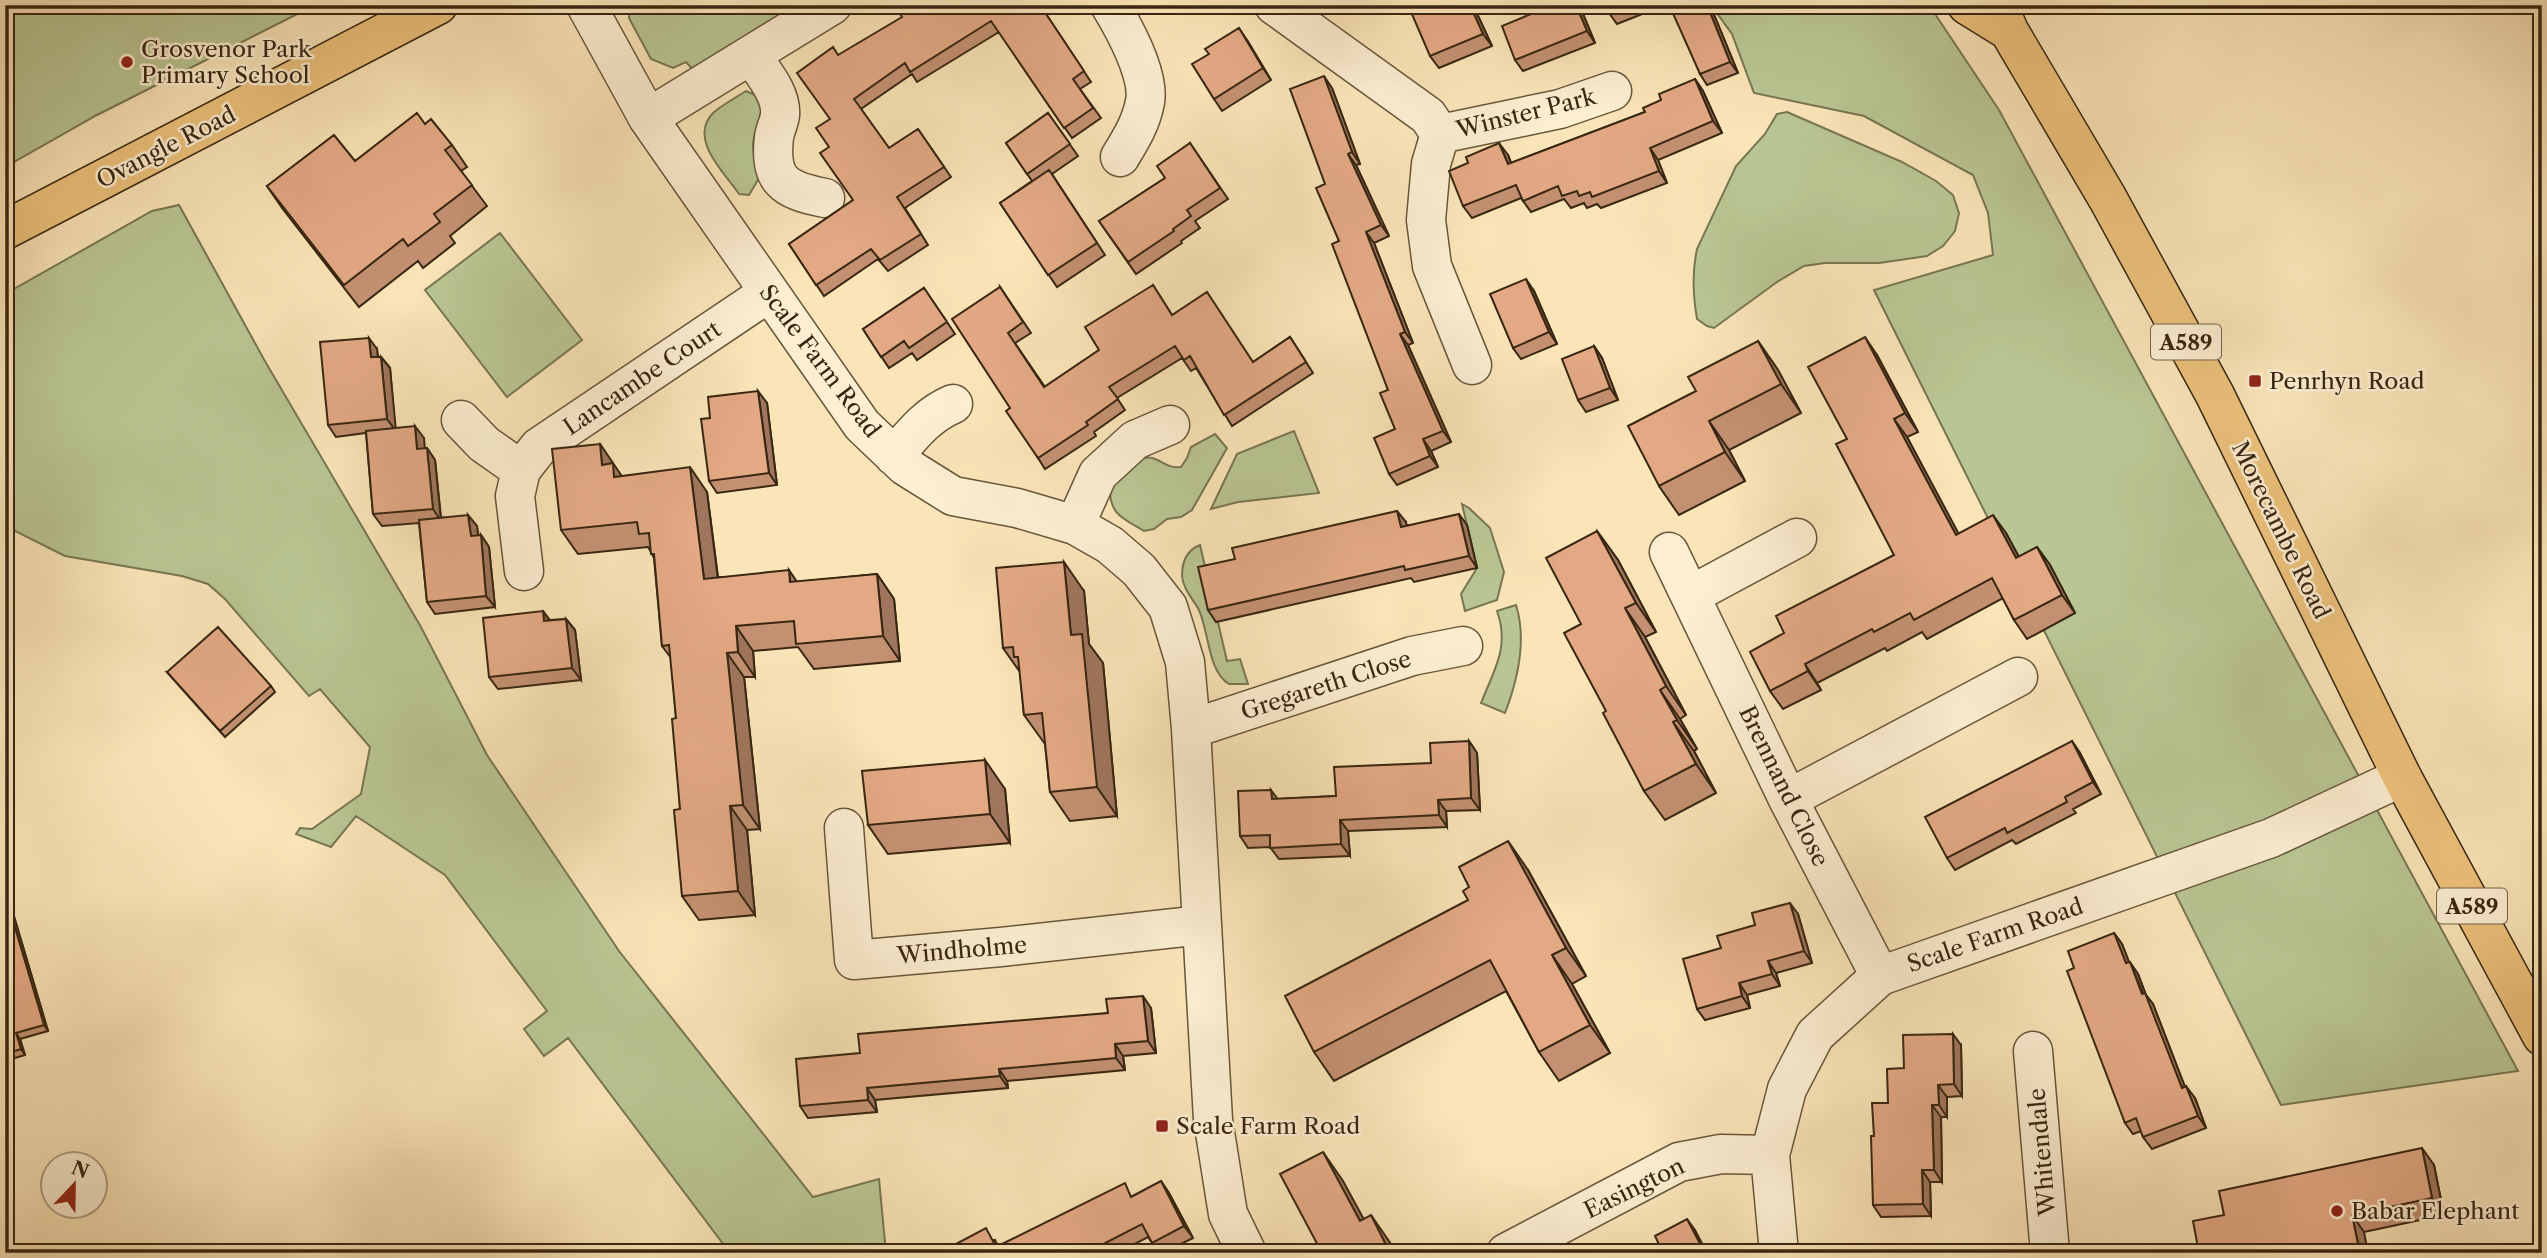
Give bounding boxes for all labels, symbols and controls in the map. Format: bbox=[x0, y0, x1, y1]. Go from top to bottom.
place label: Grosvenor Park Primary School bbox=[141, 35, 313, 89]
marker: Grosvenor Park Primary School bbox=[119, 54, 135, 70]
street label: Winster Park bbox=[1452, 82, 1600, 144]
street label: Ovangle Road bbox=[92, 100, 240, 194]
street label: Scale Farm Road bbox=[753, 279, 887, 443]
street label: Lancambe Court bbox=[558, 315, 726, 441]
road number: A589 bbox=[2151, 324, 2221, 360]
place label: Penrhyn Road bbox=[2269, 367, 2425, 395]
marker: Penrhyn Road bbox=[2247, 373, 2263, 389]
street label: Morecambe Road bbox=[2226, 436, 2336, 624]
street label: Gregareth Close bbox=[1237, 644, 1415, 726]
street label: Brennand Close bbox=[1733, 701, 1835, 871]
road number: A589 bbox=[2437, 888, 2507, 923]
street label: Scale Farm Road bbox=[1903, 892, 2087, 978]
street label: Windholme bbox=[895, 930, 1028, 970]
street label: Whitendale bbox=[2022, 1087, 2062, 1218]
place label: Scale Farm Road bbox=[1176, 1112, 1360, 1140]
marker: Scale Farm Road bbox=[1154, 1118, 1170, 1134]
north arrow bbox=[38, 1150, 108, 1220]
street label: Easington bbox=[1579, 1152, 1689, 1224]
text: N bbox=[68, 1156, 92, 1183]
place label: Babar Elephant bbox=[2351, 1197, 2519, 1225]
marker: Babar Elephant bbox=[2329, 1203, 2345, 1219]

